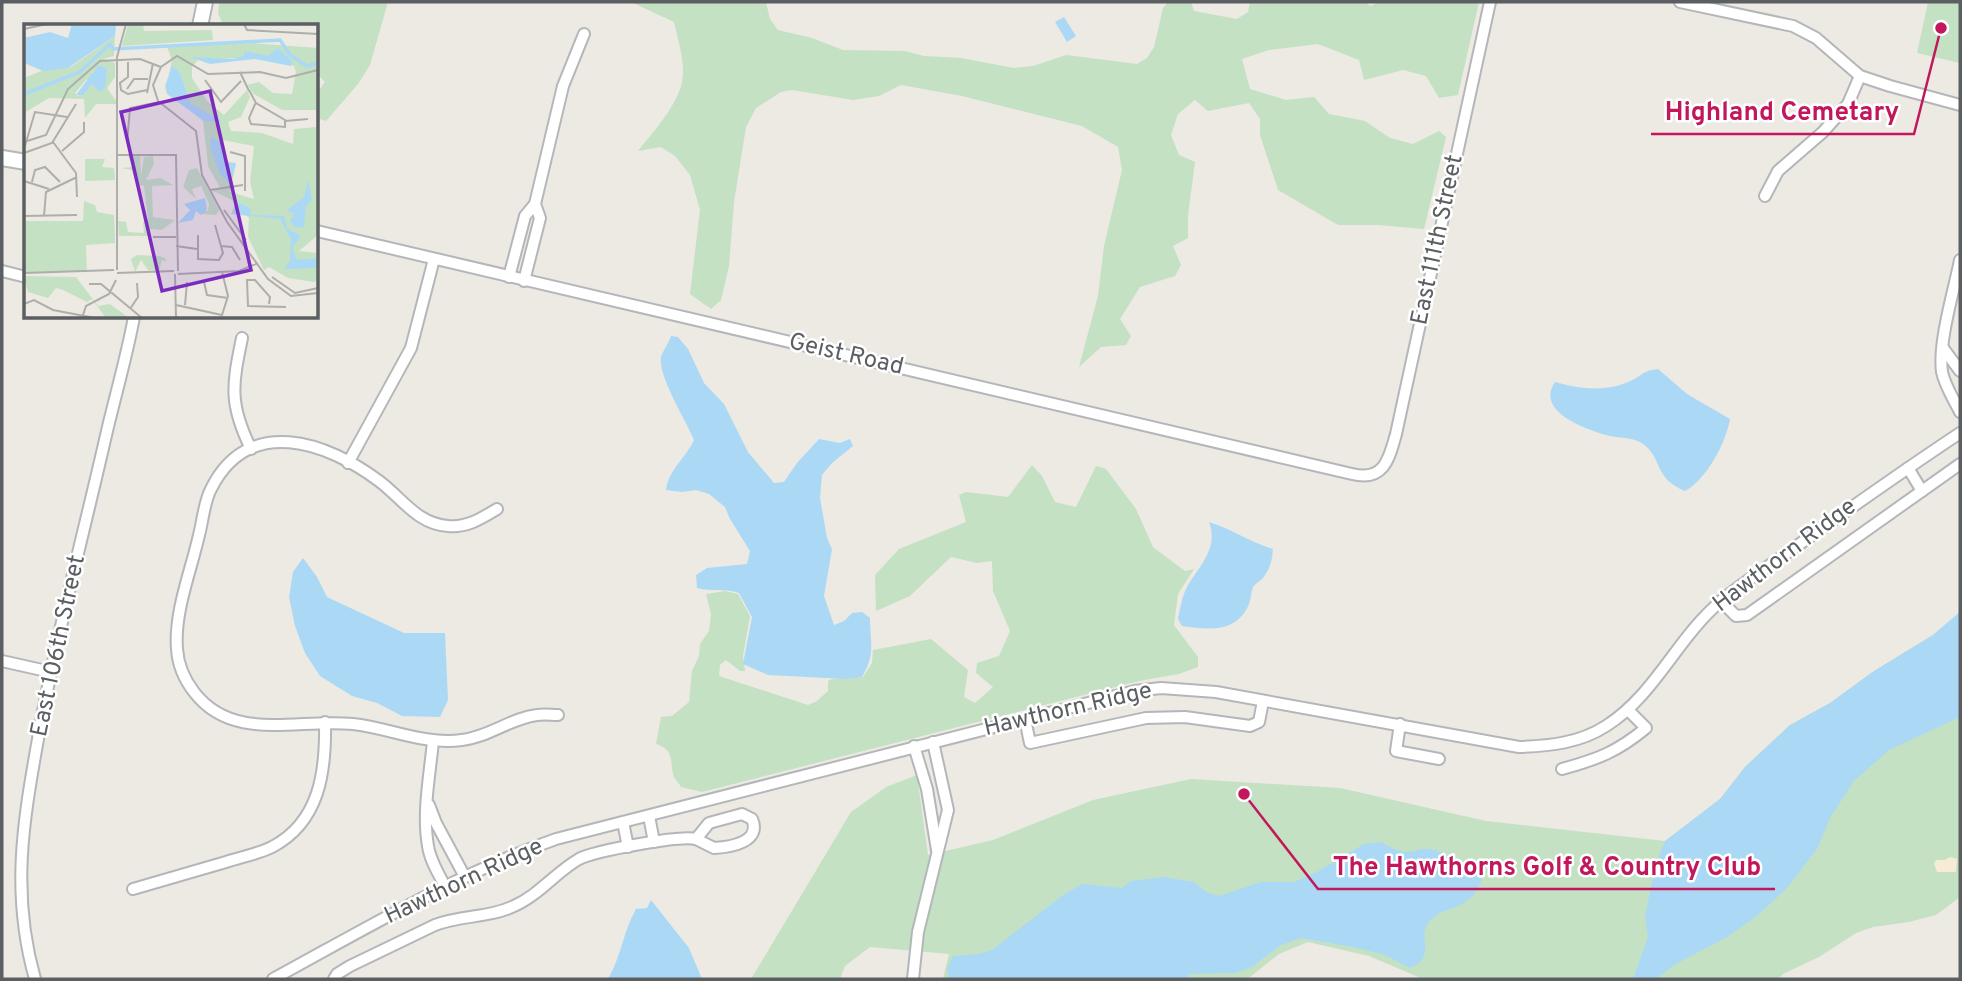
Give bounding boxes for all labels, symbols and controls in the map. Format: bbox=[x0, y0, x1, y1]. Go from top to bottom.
inset map bbox=[24, 24, 318, 318]
callout: Highland Cemetary bbox=[1651, 87, 1914, 134]
text: Highland Cemetary bbox=[1665, 97, 1900, 130]
street label: East 111th Street bbox=[1405, 152, 1471, 328]
street label: Geist Road bbox=[786, 327, 906, 383]
street label: Hawthorn Ridge bbox=[1707, 492, 1863, 620]
street label: East 106th Street bbox=[25, 552, 93, 740]
street label: Hawthorn Ridge bbox=[981, 676, 1155, 744]
street label: Hawthorn Ridge bbox=[380, 832, 548, 932]
callout: The Hawthorns Golf & Country Club bbox=[1318, 842, 1775, 889]
text: The Hawthorns Golf & Country Club bbox=[1333, 852, 1761, 885]

